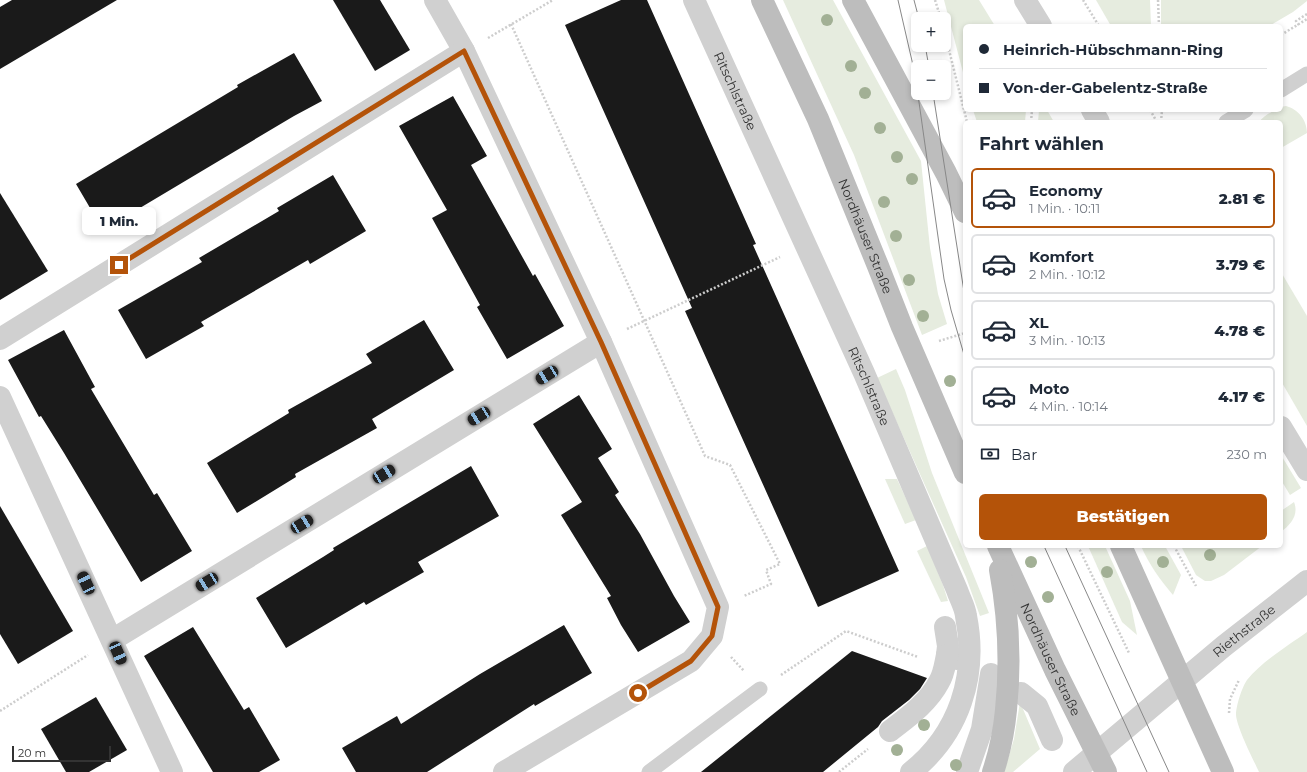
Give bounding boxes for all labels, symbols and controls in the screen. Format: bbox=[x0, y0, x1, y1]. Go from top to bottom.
map controls bbox=[911, 12, 951, 100]
button: + bbox=[911, 12, 951, 52]
text: Heinrich-Hübschmann-Ring bbox=[1003, 40, 1223, 59]
street label: Ritschlstraße bbox=[711, 49, 760, 133]
button: − bbox=[911, 60, 951, 100]
text: Von-der-Gabelentz-Straße bbox=[1003, 78, 1208, 97]
text: Fahrt wählen bbox=[979, 133, 1104, 155]
street label: Nordhäuser Straße bbox=[835, 176, 896, 296]
icon: car bbox=[981, 180, 1017, 216]
text: Economy bbox=[1029, 181, 1102, 200]
text: 2.81 € bbox=[1219, 189, 1265, 208]
text: 1 Min. · 10:11 bbox=[1029, 200, 1100, 216]
callout: 1 Min. bbox=[82, 207, 156, 235]
text: 1 Min. bbox=[100, 213, 138, 229]
icon: car bbox=[981, 246, 1017, 282]
text: Komfort bbox=[1029, 247, 1094, 266]
text: 3.79 € bbox=[1216, 255, 1265, 274]
route end bbox=[110, 256, 128, 274]
text: 2 Min. · 10:12 bbox=[1029, 266, 1105, 282]
icon: car bbox=[981, 312, 1017, 348]
text: XL bbox=[1029, 313, 1048, 332]
text: 4.78 € bbox=[1214, 321, 1265, 340]
text: 3 Min. · 10:13 bbox=[1029, 332, 1105, 348]
street label: Ritschlstraße bbox=[845, 344, 894, 428]
car bbox=[534, 364, 560, 386]
icon: car bbox=[981, 378, 1017, 414]
text: Moto bbox=[1029, 379, 1069, 398]
text: 4.17 € bbox=[1218, 387, 1265, 406]
text: 4 Min. · 10:14 bbox=[1029, 398, 1108, 414]
car bbox=[466, 405, 492, 427]
icon: cash bbox=[979, 443, 1001, 465]
text: Bar bbox=[1011, 445, 1037, 464]
text: 230 m bbox=[1226, 446, 1267, 462]
car bbox=[371, 463, 397, 485]
button: Bestätigen bbox=[979, 494, 1267, 540]
car bbox=[289, 513, 315, 535]
car bbox=[75, 570, 97, 596]
car bbox=[194, 571, 220, 593]
street label: Nordhäuser Straße bbox=[1017, 600, 1085, 718]
street label: Riethstraße bbox=[1209, 601, 1278, 660]
car bbox=[108, 640, 128, 666]
route start bbox=[629, 684, 647, 702]
scale bar bbox=[12, 744, 111, 763]
text: 20 m bbox=[18, 746, 46, 760]

